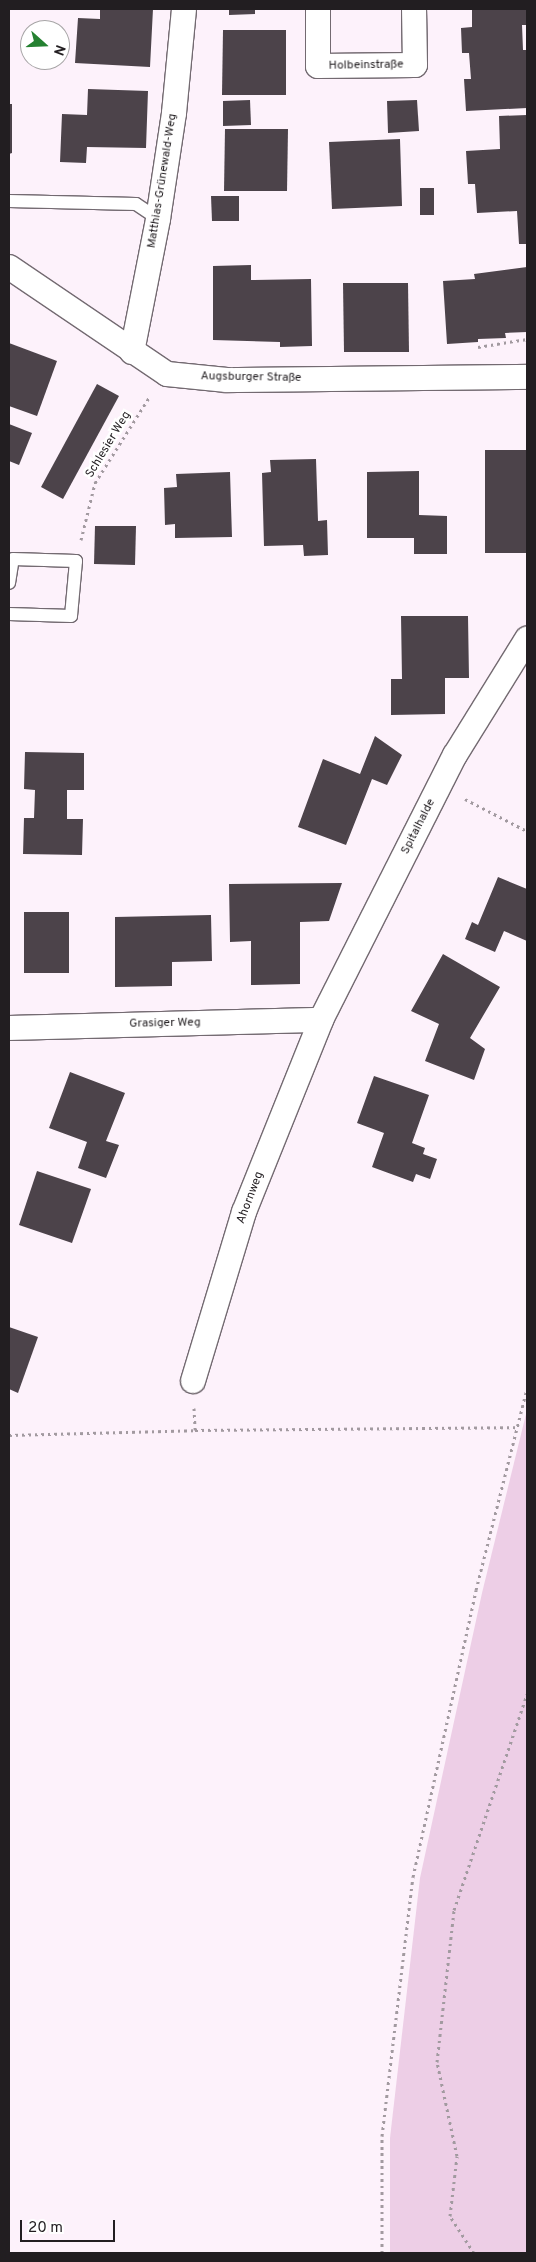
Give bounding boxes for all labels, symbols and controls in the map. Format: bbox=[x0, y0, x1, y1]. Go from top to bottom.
north arrow bbox=[20, 20, 70, 70]
text: N bbox=[49, 42, 68, 58]
street label: Holbeinstraße bbox=[328, 58, 404, 74]
street label: Matthias-Grünewald-Weg bbox=[145, 113, 181, 249]
street label: Augsburger Straße bbox=[200, 370, 302, 386]
street label: Schlesier Weg bbox=[83, 409, 135, 481]
street label: Spitalhalde bbox=[399, 797, 439, 857]
street label: Grasiger Weg bbox=[129, 1016, 201, 1032]
street label: Ahornweg bbox=[234, 1170, 268, 1226]
scale bar bbox=[22, 2210, 118, 2242]
text: 20 m bbox=[28, 2219, 63, 2238]

